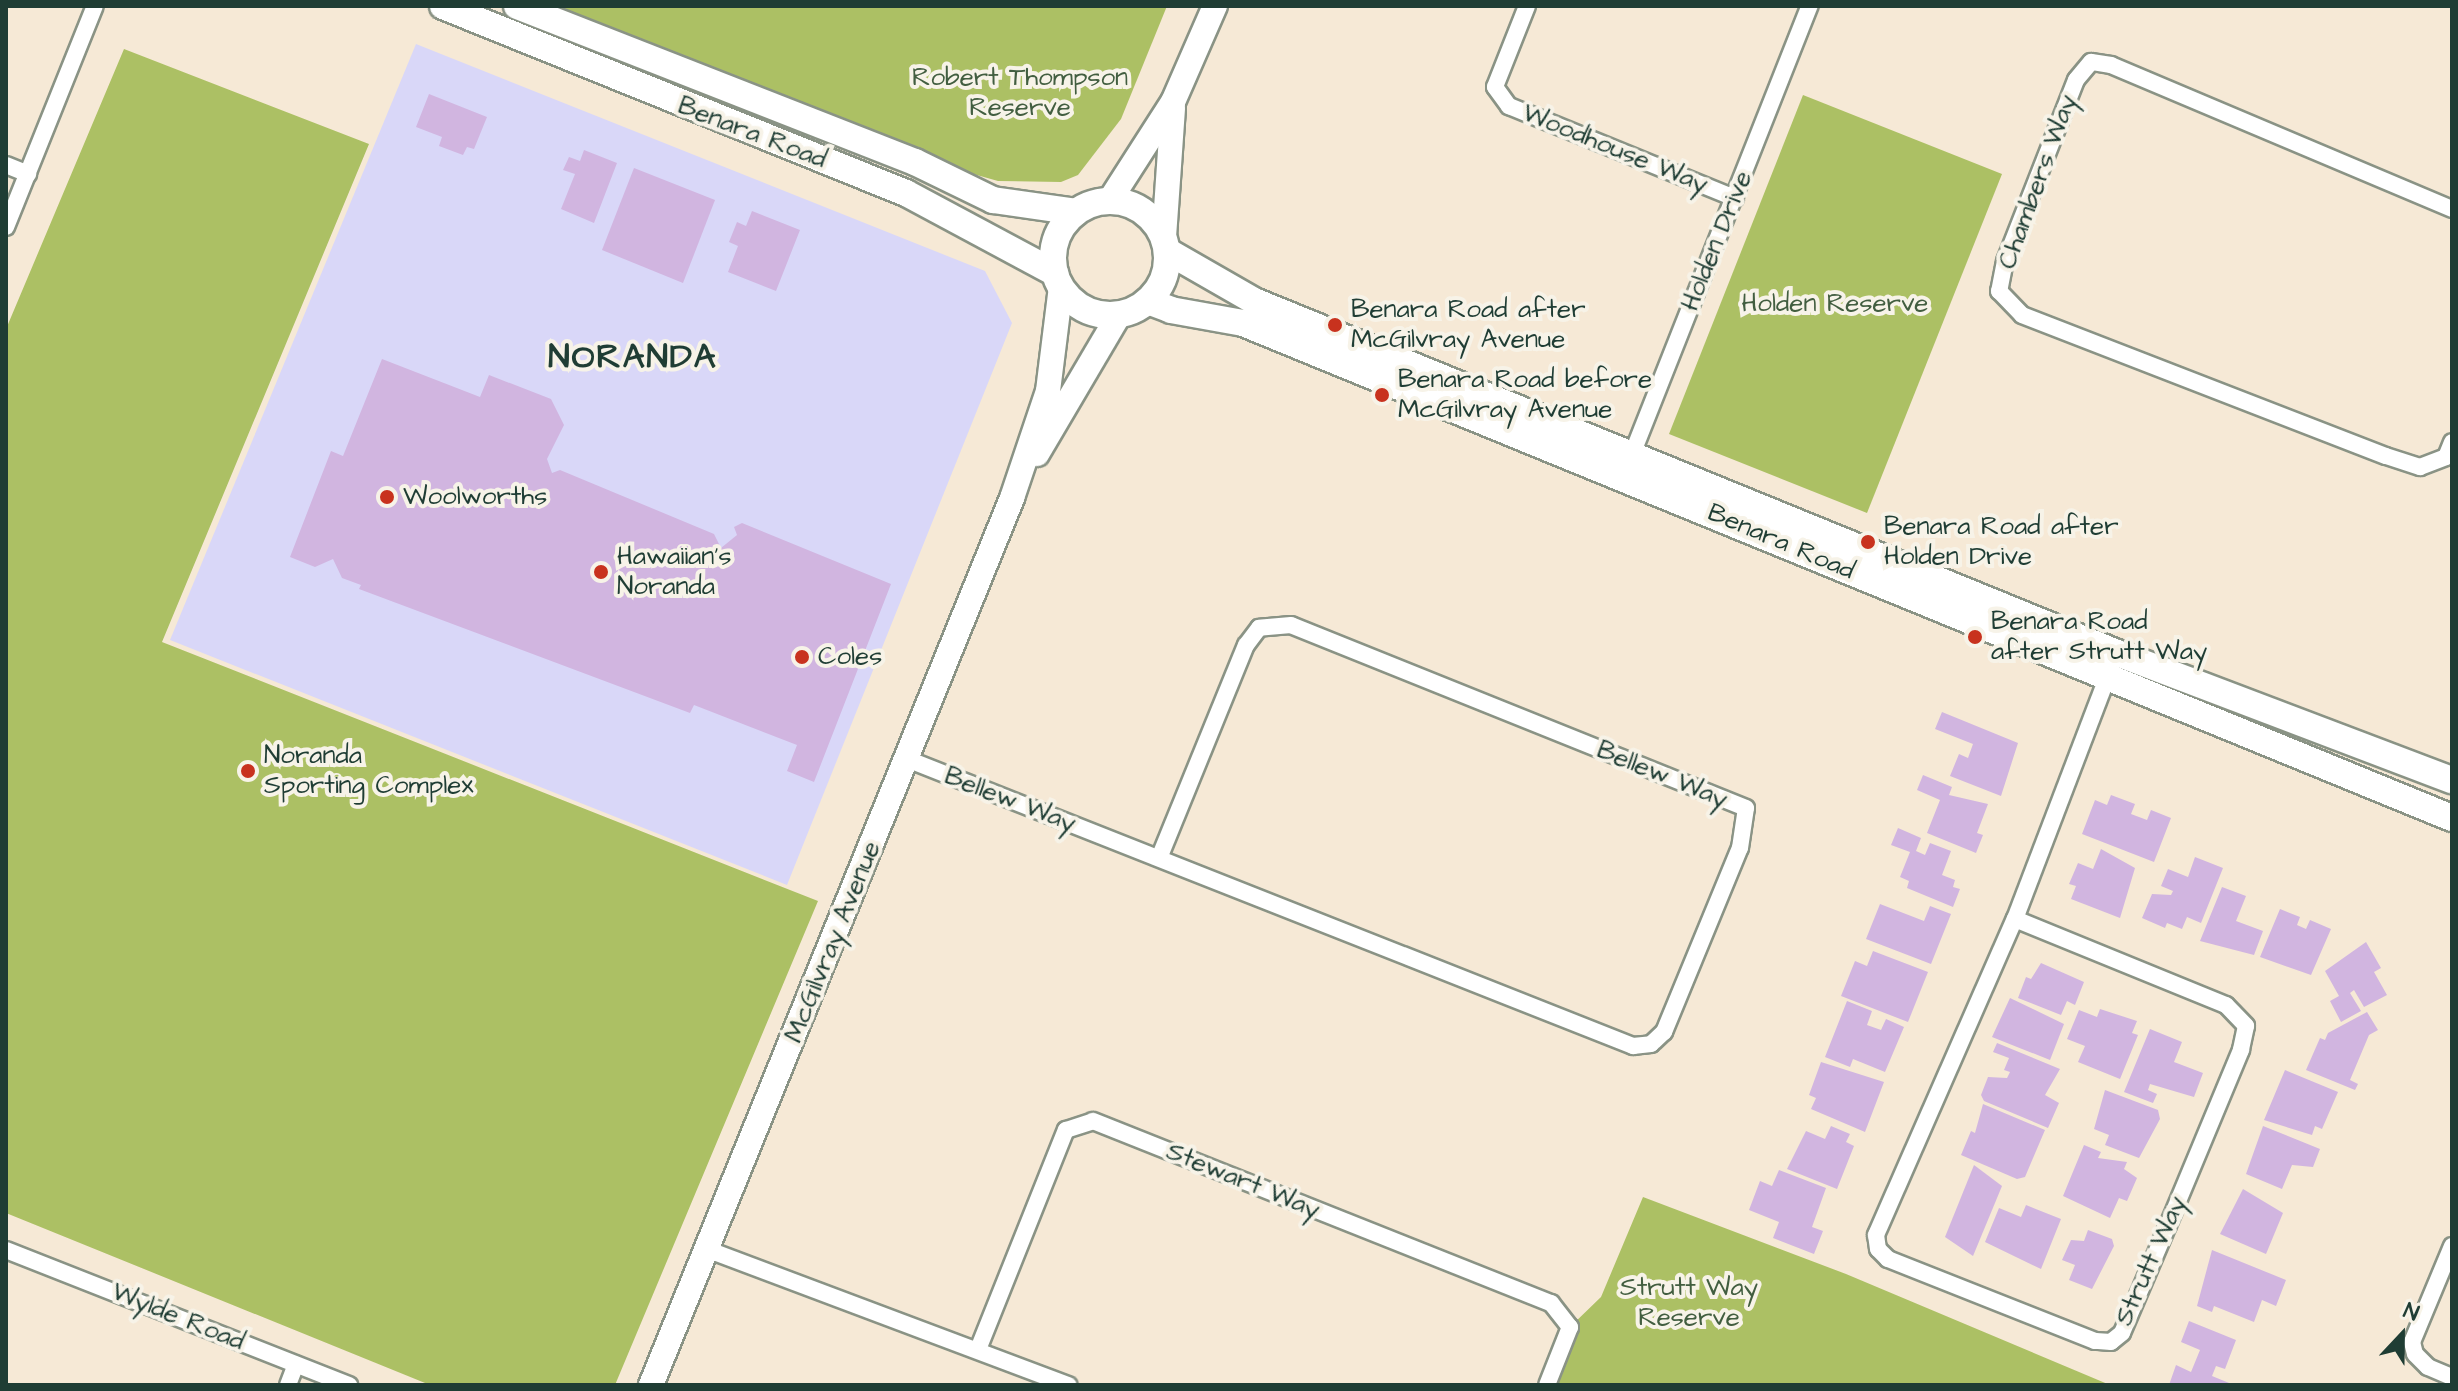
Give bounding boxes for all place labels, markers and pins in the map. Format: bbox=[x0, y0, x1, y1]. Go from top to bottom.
place label: Benara Road after McGilvray Avenue bbox=[1351, 294, 1585, 356]
marker: Benara Road after McGilvray Avenue bbox=[1326, 316, 1344, 334]
place label: Benara Road before McGilvray Avenue bbox=[1398, 364, 1652, 426]
marker: Benara Road before McGilvray Avenue bbox=[1373, 386, 1391, 404]
place label: Woolworths bbox=[403, 481, 547, 513]
marker: Woolworths bbox=[378, 488, 396, 506]
place label: Benara Road after Holden Drive bbox=[1884, 511, 2118, 572]
marker: Benara Road after Holden Drive bbox=[1859, 533, 1877, 551]
place label: Hawaiian's Noranda bbox=[617, 541, 732, 602]
marker: Hawaiian's Noranda bbox=[592, 563, 610, 581]
place label: Benara Road after Strutt Way bbox=[1991, 606, 2207, 668]
marker: Benara Road after Strutt Way bbox=[1966, 628, 1984, 646]
place label: Coles bbox=[818, 641, 882, 673]
marker: Coles bbox=[793, 648, 811, 666]
place label: Noranda Sporting Complex bbox=[264, 740, 474, 802]
marker: Noranda Sporting Complex bbox=[239, 762, 257, 780]

